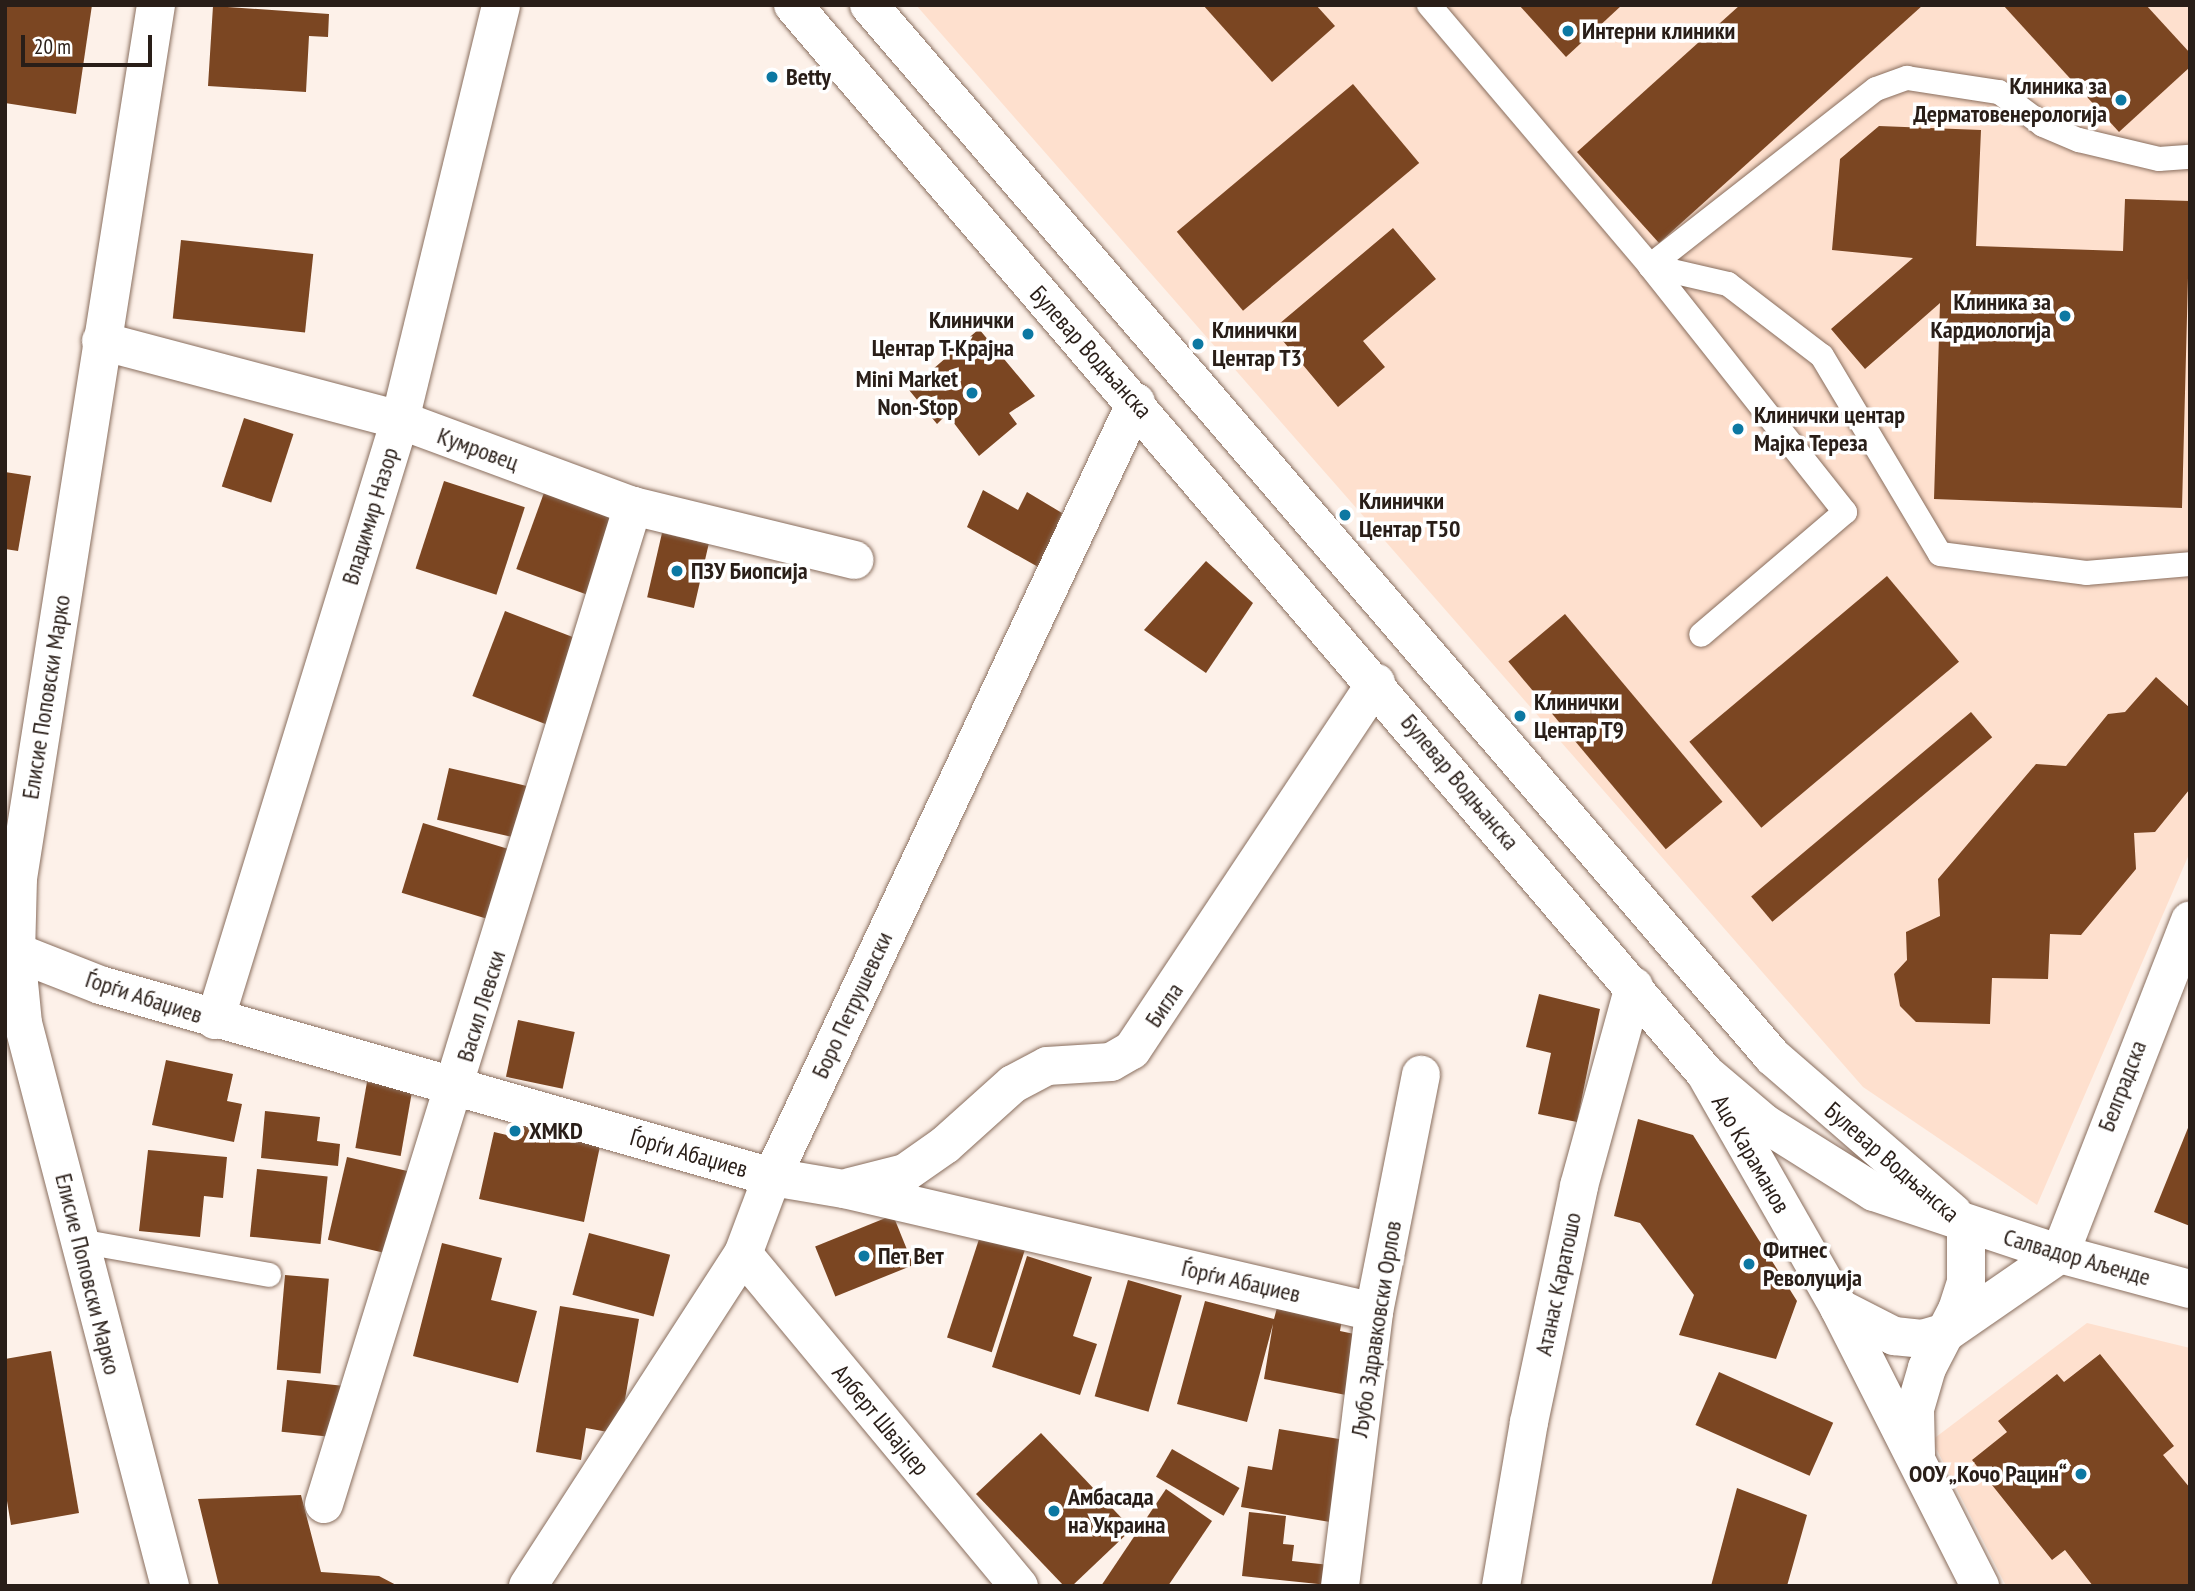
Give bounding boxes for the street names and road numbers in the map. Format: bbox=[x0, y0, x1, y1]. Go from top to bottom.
street label: Булевар Водњанска bbox=[1024, 280, 1158, 424]
street label: Кумровец bbox=[433, 421, 523, 477]
street label: Владимир Назор bbox=[335, 444, 405, 588]
street label: Елисие Поповски Марко bbox=[16, 593, 76, 801]
street label: Булевар Водњанска bbox=[1395, 708, 1525, 856]
street label: Боро Петрушевски bbox=[805, 927, 899, 1083]
street label: Васил Левски bbox=[450, 947, 512, 1065]
street label: Ѓорѓи Абаџиев bbox=[82, 965, 206, 1029]
street label: Бигла bbox=[1139, 977, 1189, 1033]
street label: Белградска bbox=[2092, 1036, 2152, 1136]
street label: Ацо Караманов bbox=[1706, 1090, 1796, 1218]
street label: Булевар Водњанска bbox=[1819, 1096, 1965, 1228]
street label: Ѓорѓи Абаџиев bbox=[627, 1122, 751, 1184]
street label: Елисие Поповски Марко bbox=[49, 1170, 127, 1378]
street label: Атанас Каратошо bbox=[1529, 1210, 1587, 1358]
street label: Љубо Здравковски Орлов bbox=[1345, 1219, 1407, 1439]
street label: Салвадор Аљенде bbox=[2000, 1222, 2154, 1292]
street label: Ѓорѓи Абаџиев bbox=[1178, 1253, 1304, 1309]
street label: Алберт Швајцер bbox=[826, 1359, 936, 1481]

